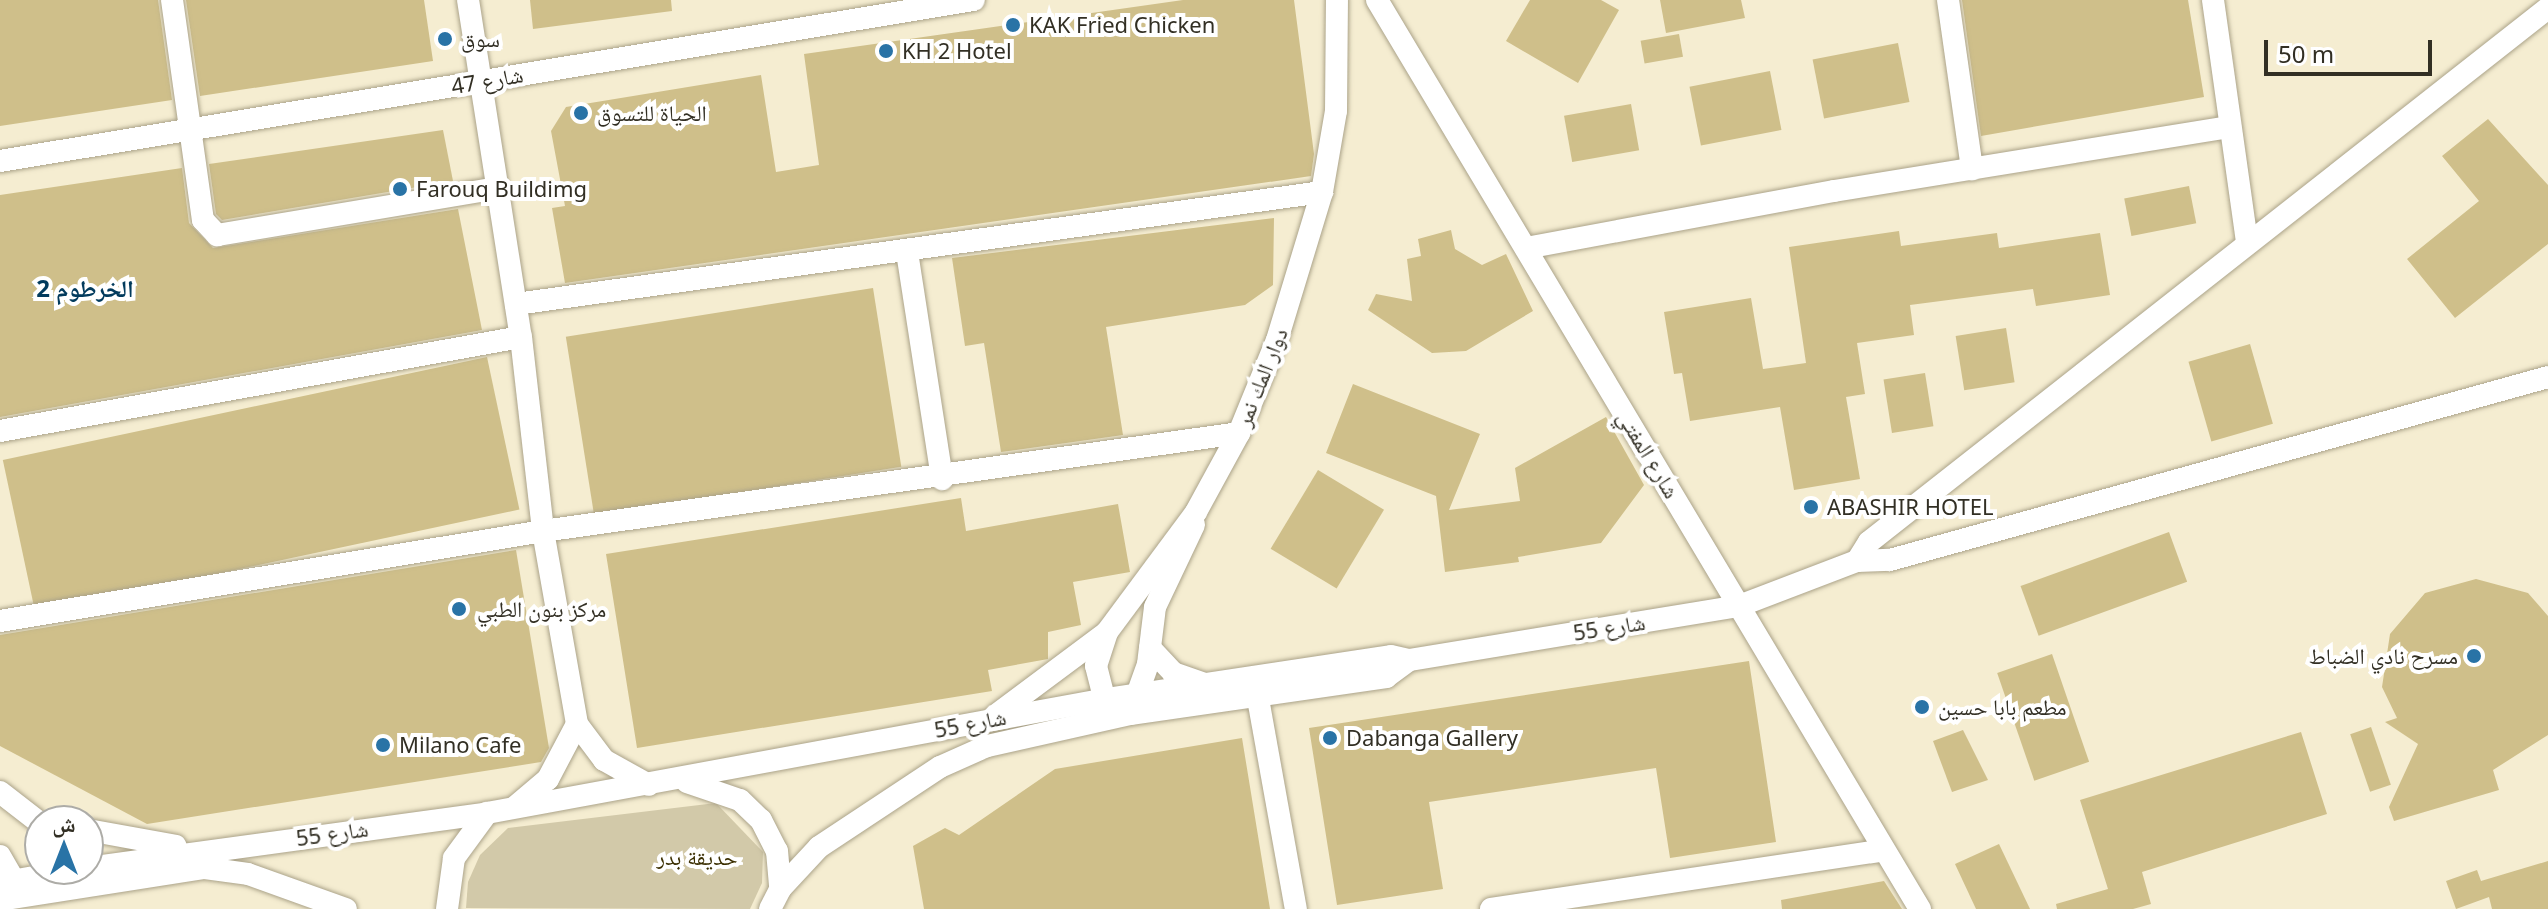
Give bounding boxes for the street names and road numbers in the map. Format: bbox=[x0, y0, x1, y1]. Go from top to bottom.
street label: شارع 47 bbox=[449, 61, 525, 99]
street label: دوار المك نمر bbox=[1229, 324, 1293, 430]
street label: شارع المفتي bbox=[1612, 405, 1686, 503]
street label: شارع 55 bbox=[1571, 608, 1647, 646]
street label: شارع 55 bbox=[932, 703, 1008, 743]
street label: شارع 55 bbox=[294, 815, 370, 851]

